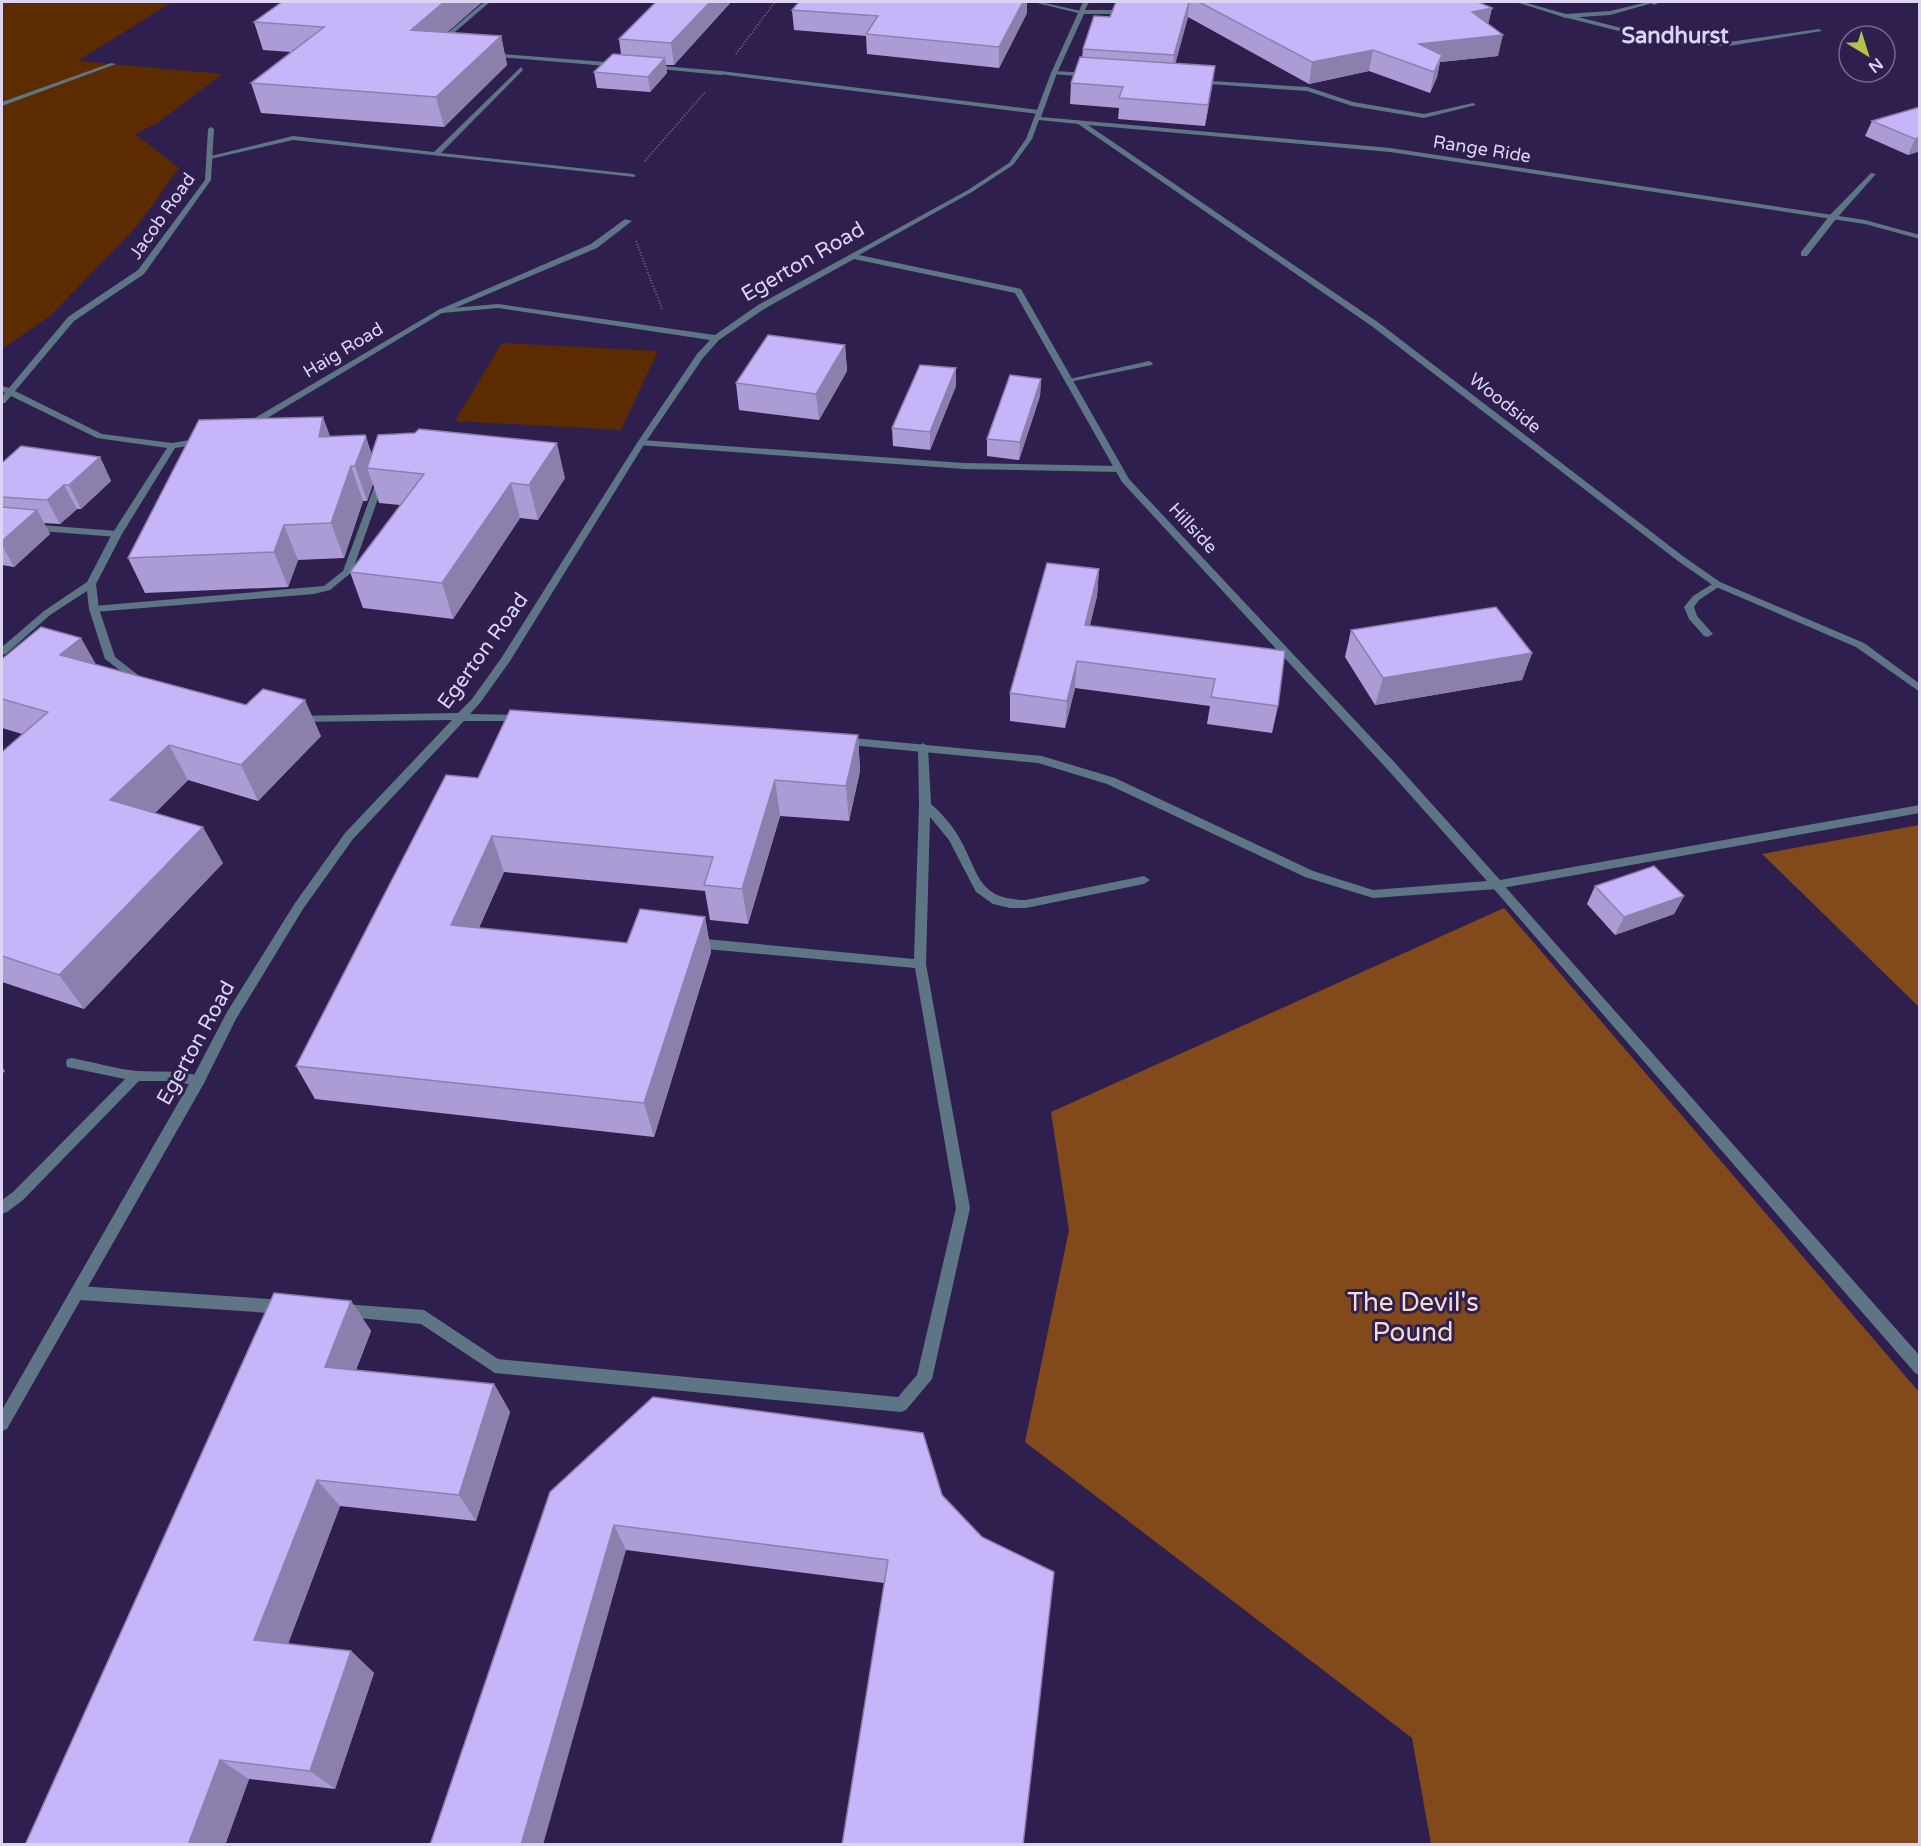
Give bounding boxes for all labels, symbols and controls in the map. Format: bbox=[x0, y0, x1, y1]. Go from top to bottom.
district label: Sandhurst bbox=[1621, 23, 1729, 49]
north arrow bbox=[1837, 24, 1897, 84]
text: N bbox=[1864, 53, 1887, 77]
street label: Range Ride bbox=[1431, 130, 1533, 168]
street label: Jacob Road bbox=[124, 169, 200, 263]
street label: Egerton Road bbox=[737, 217, 869, 307]
street label: Haig Road bbox=[299, 318, 387, 382]
street label: Woodside bbox=[1465, 368, 1545, 438]
street label: Hillside bbox=[1164, 498, 1222, 558]
street label: Egerton Road bbox=[432, 588, 534, 714]
street label: Egerton Road bbox=[152, 977, 240, 1109]
park label: The Devil's Pound bbox=[1347, 1287, 1479, 1348]

